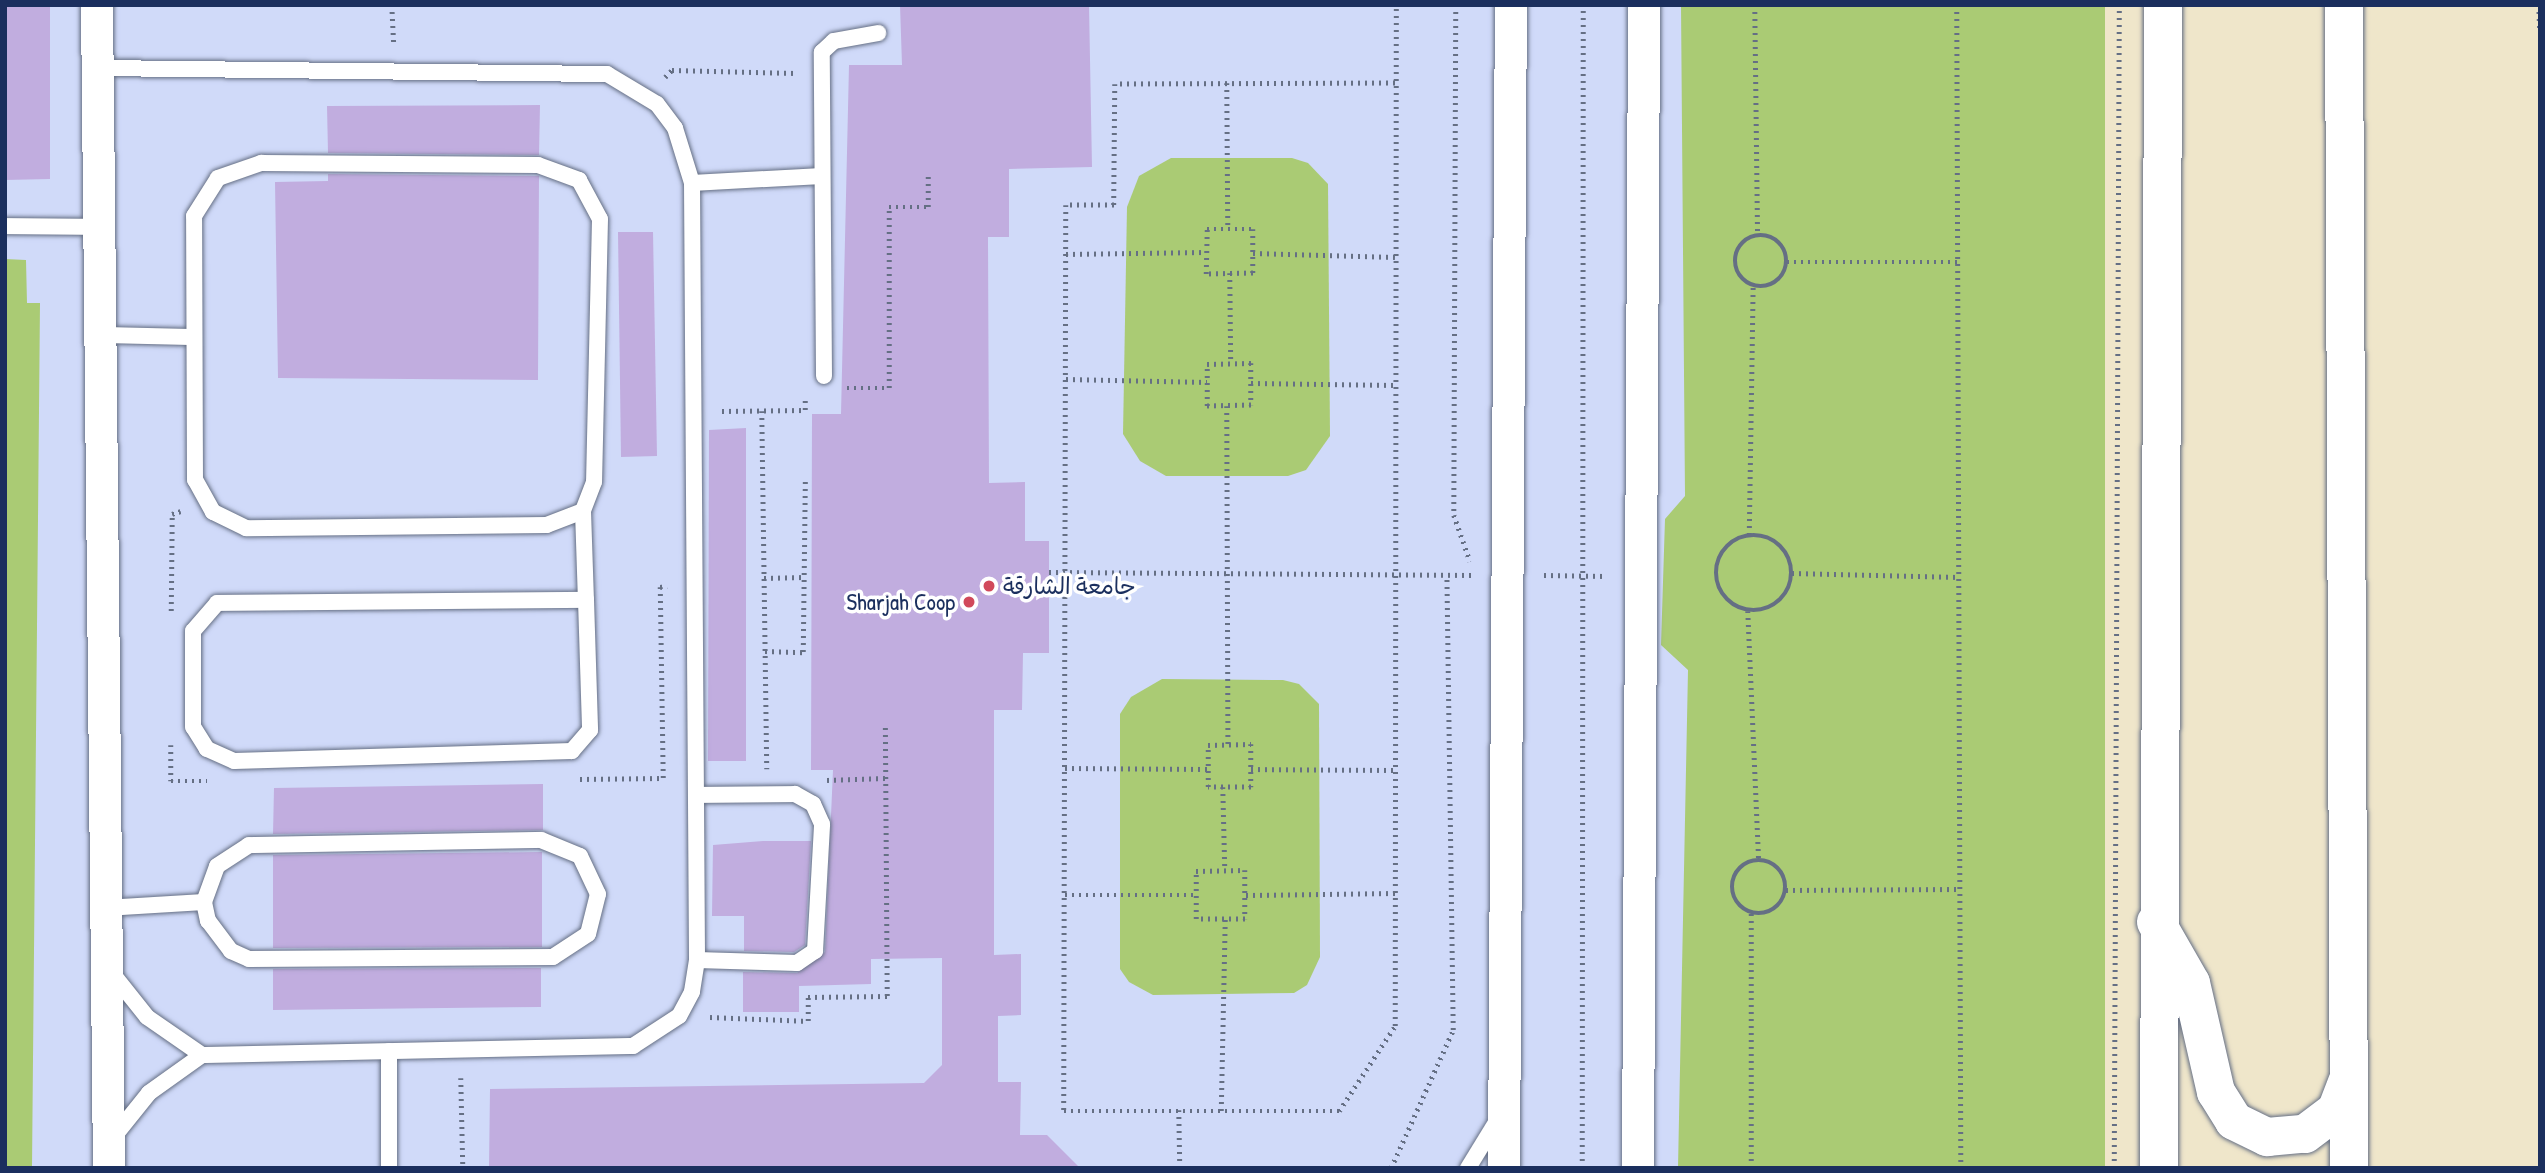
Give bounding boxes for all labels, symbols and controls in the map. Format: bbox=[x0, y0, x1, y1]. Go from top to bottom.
place label: جامعة الشارقة bbox=[1003, 572, 1136, 600]
marker: جامعة الشارقة bbox=[981, 578, 997, 594]
place label: Sharjah Coop bbox=[847, 588, 955, 616]
marker: Sharjah Coop bbox=[961, 594, 977, 610]

